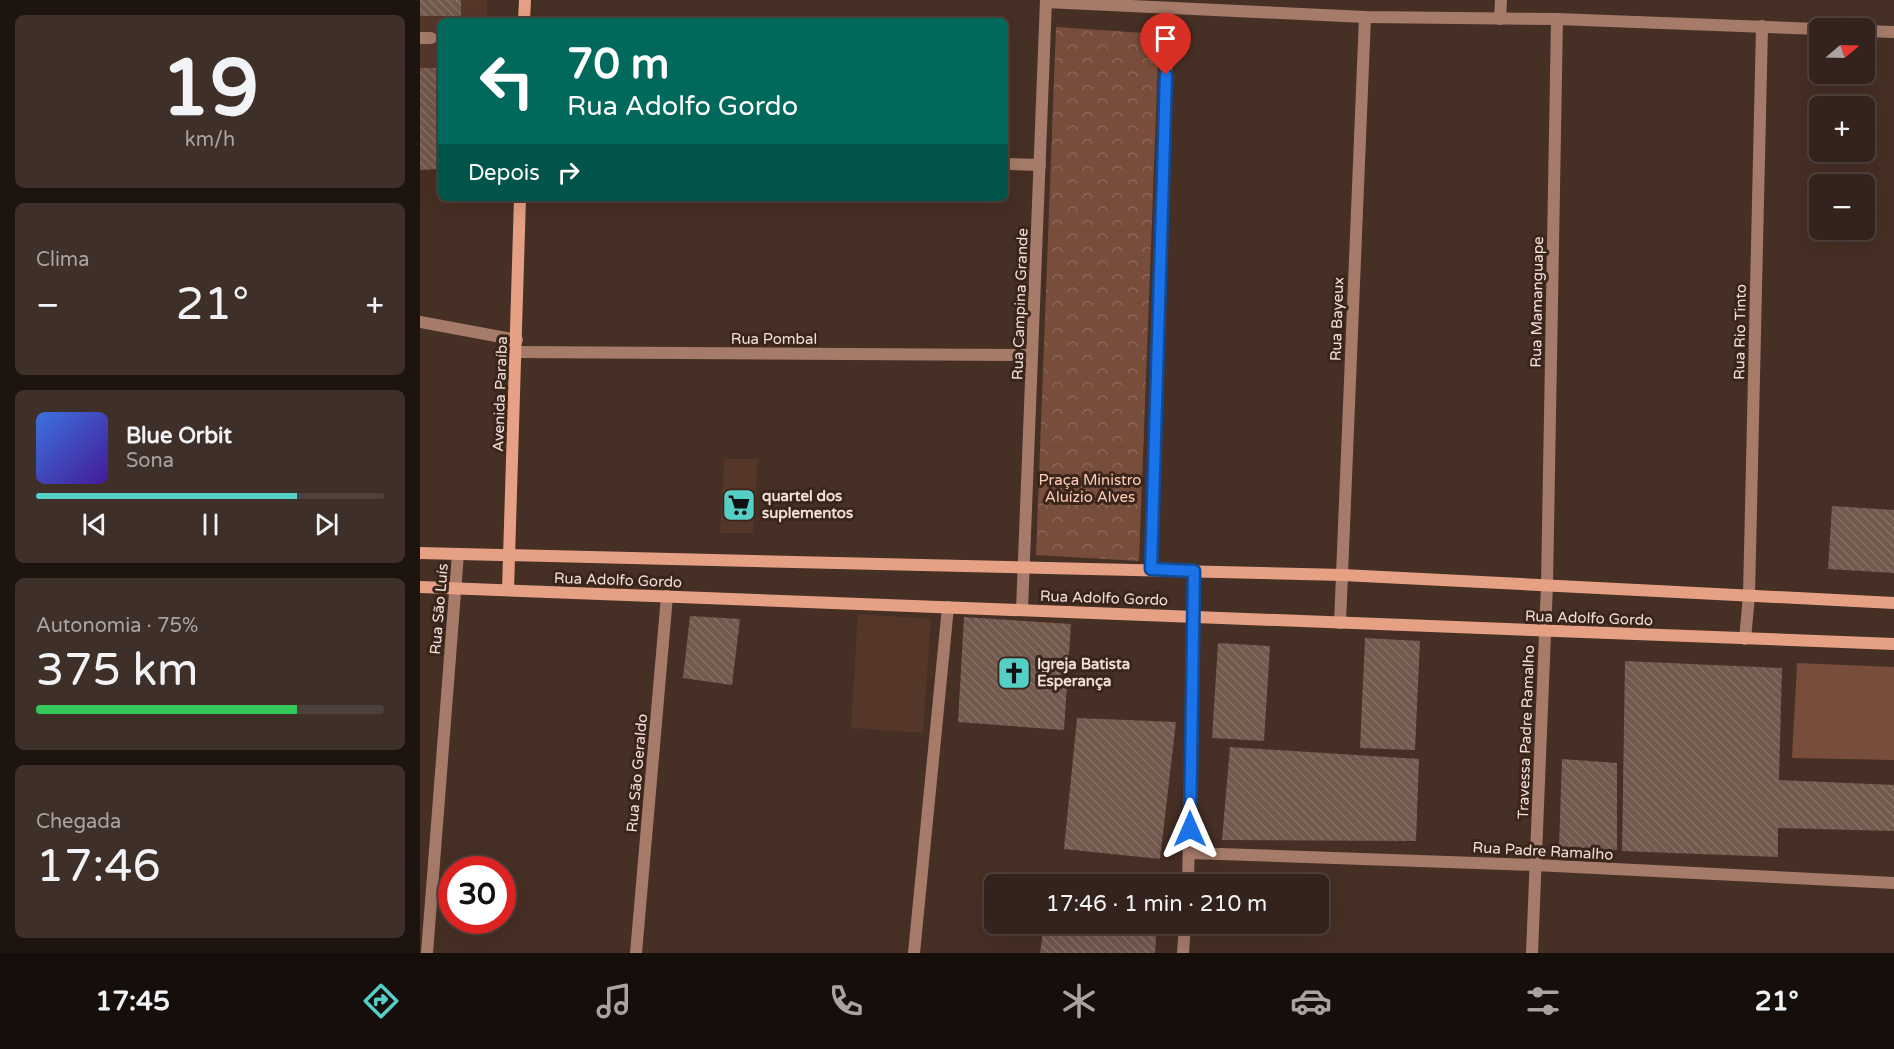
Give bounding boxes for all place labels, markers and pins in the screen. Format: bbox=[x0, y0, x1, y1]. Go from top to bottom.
pin bbox=[1140, 13, 1191, 75]
supermarket icon: quartel dos suplementos bbox=[721, 487, 757, 523]
place label: quartel dos suplementos bbox=[762, 487, 853, 523]
church icon: Igreja Batista Esperança bbox=[996, 655, 1032, 691]
place label: Igreja Batista Esperança bbox=[1037, 655, 1130, 691]

